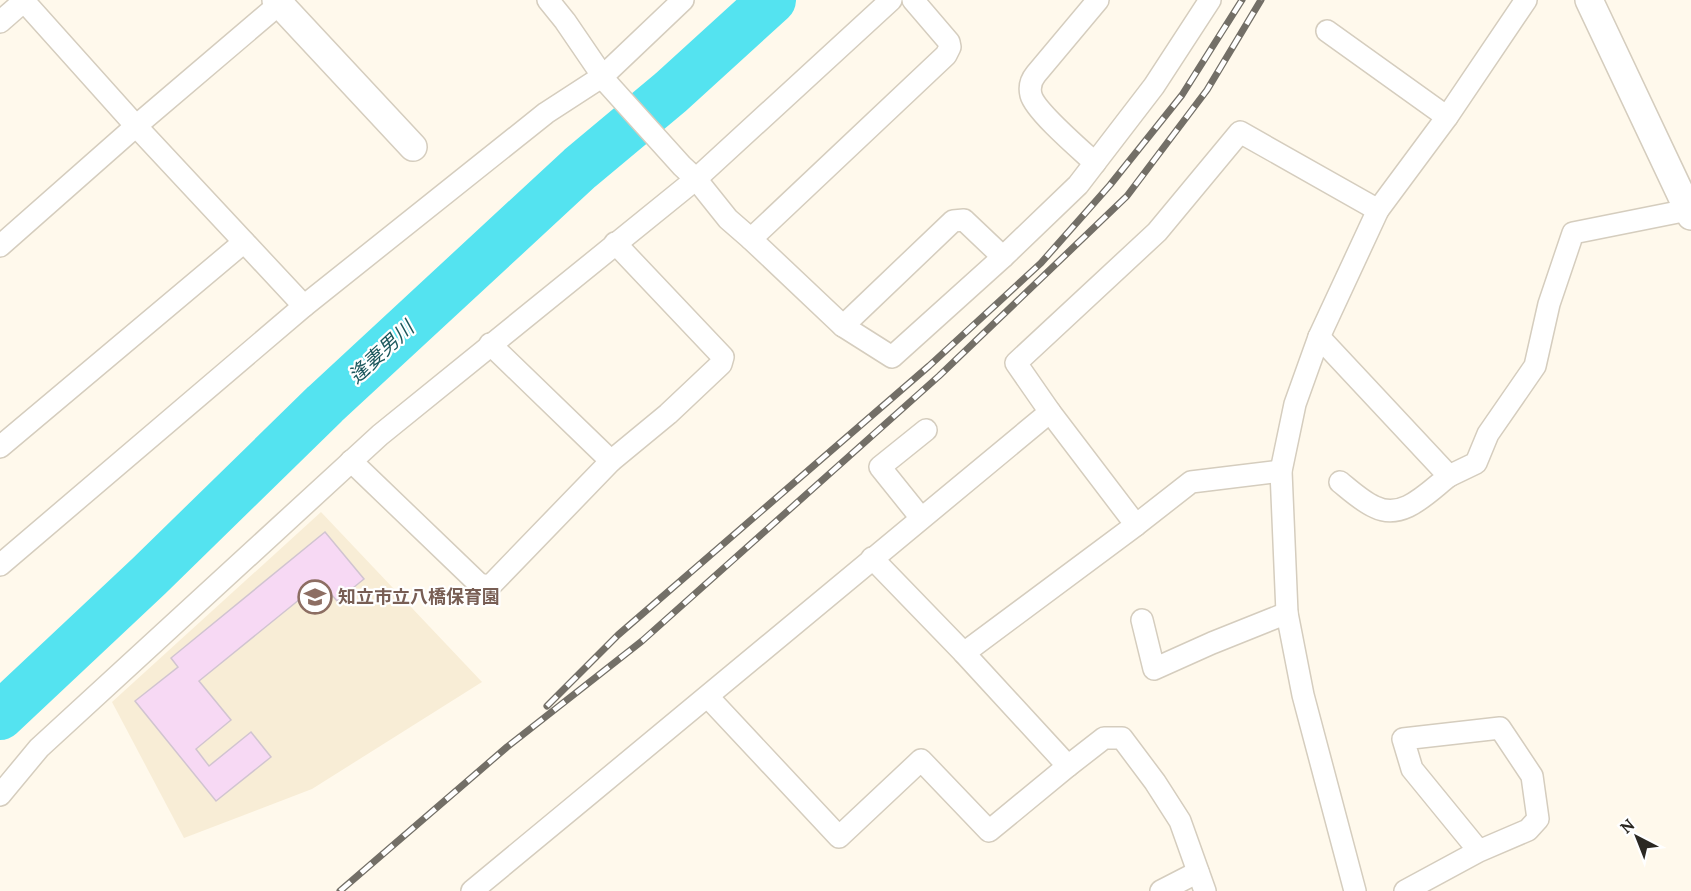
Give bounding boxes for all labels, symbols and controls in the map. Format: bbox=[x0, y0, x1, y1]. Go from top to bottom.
water label: 逢妻男川 bbox=[343, 314, 420, 388]
school or university icon: 知立市立八橋保育園 bbox=[297, 579, 333, 615]
place label: 知立市立八橋保育園 bbox=[338, 585, 500, 608]
north arrow bbox=[1607, 807, 1667, 867]
text: N bbox=[1616, 814, 1638, 837]

